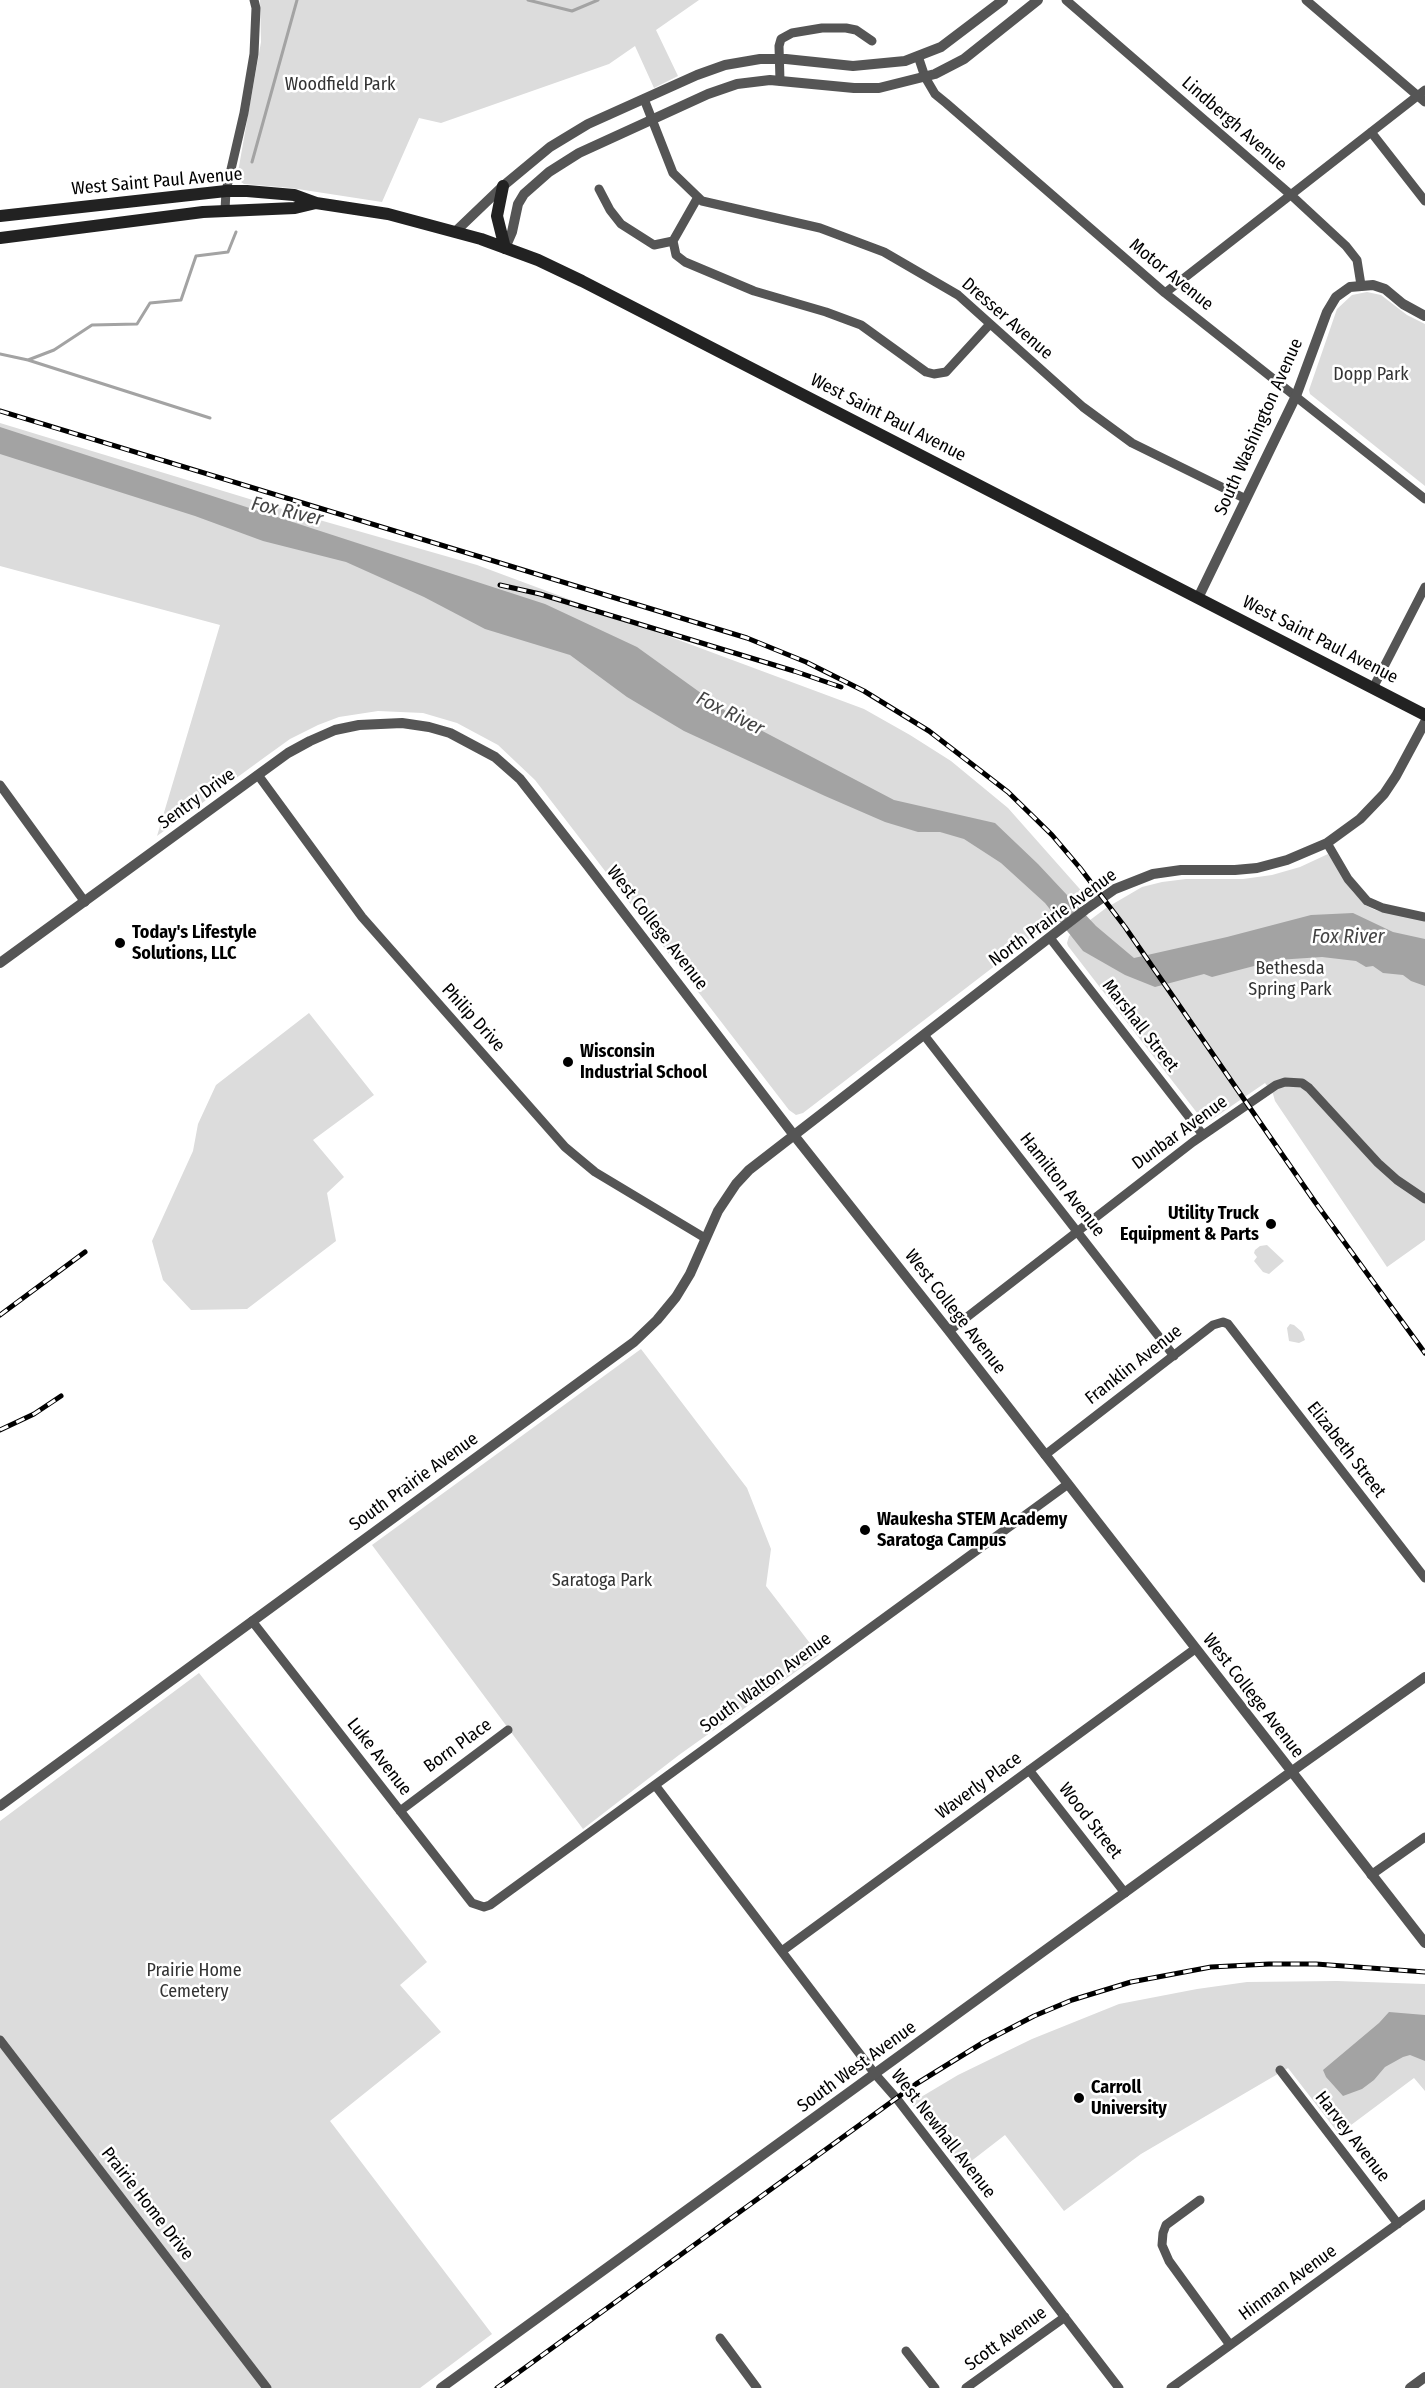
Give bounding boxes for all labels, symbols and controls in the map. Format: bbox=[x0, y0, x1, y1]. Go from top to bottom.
street label: Lindbergh Avenue bbox=[1177, 72, 1291, 176]
park label: Woodfield Park bbox=[285, 74, 395, 96]
street label: West Saint Paul Avenue bbox=[71, 164, 243, 200]
street label: Motor Avenue bbox=[1125, 235, 1217, 315]
street label: Dresser Avenue bbox=[957, 274, 1057, 364]
street label: South Washington Avenue bbox=[1210, 335, 1308, 519]
park label: Dopp Park bbox=[1333, 364, 1409, 386]
street label: West Saint Paul Avenue bbox=[807, 369, 969, 467]
water label: Fox River bbox=[249, 492, 325, 532]
street label: West Saint Paul Avenue bbox=[1239, 591, 1401, 689]
water label: Fox River bbox=[692, 687, 768, 741]
street label: Sentry Drive bbox=[154, 764, 240, 834]
street label: West College Avenue bbox=[602, 861, 712, 995]
street label: North Prairie Avenue bbox=[985, 864, 1121, 972]
place label: Today's Lifestyle Solutions, LLC bbox=[132, 922, 257, 964]
water label: Fox River bbox=[1312, 925, 1384, 949]
marker: Today's Lifestyle Solutions, LLC bbox=[113, 936, 127, 950]
park label: Bethesda Spring Park bbox=[1248, 958, 1332, 1000]
street label: Marshall Street bbox=[1097, 975, 1183, 1077]
street label: Philip Drive bbox=[437, 979, 509, 1057]
place label: Wisconsin Industrial School bbox=[580, 1041, 707, 1084]
marker: Wisconsin Industrial School bbox=[561, 1055, 575, 1069]
street label: Dunbar Avenue bbox=[1128, 1091, 1232, 1175]
street label: Hamilton Avenue bbox=[1015, 1129, 1109, 1241]
place label: Utility Truck Equipment & Parts bbox=[1120, 1203, 1259, 1246]
marker: Utility Truck Equipment & Parts bbox=[1264, 1217, 1278, 1231]
street label: West College Avenue bbox=[900, 1245, 1010, 1379]
street label: Franklin Avenue bbox=[1081, 1321, 1187, 1409]
street label: Elizabeth Street bbox=[1302, 1398, 1390, 1502]
street label: South Prairie Avenue bbox=[346, 1428, 482, 1536]
place label: Waukesha STEM Academy Saratoga Campus bbox=[877, 1509, 1067, 1552]
marker: Waukesha STEM Academy Saratoga Campus bbox=[858, 1523, 872, 1537]
park label: Saratoga Park bbox=[552, 1570, 652, 1592]
street label: South Walton Avenue bbox=[696, 1628, 836, 1738]
street label: West College Avenue bbox=[1198, 1629, 1308, 1763]
street label: Luke Avenue bbox=[342, 1714, 416, 1800]
street label: Born Place bbox=[420, 1714, 496, 1778]
street label: Waverly Place bbox=[932, 1748, 1026, 1824]
street label: Wood Street bbox=[1054, 1779, 1126, 1863]
park label: Prairie Home Cemetery bbox=[146, 1960, 242, 2002]
street label: South West Avenue bbox=[793, 2017, 921, 2117]
street label: West Newhall Avenue bbox=[886, 2065, 1000, 2203]
place label: Carroll University bbox=[1091, 2077, 1167, 2120]
street label: Harvey Avenue bbox=[1310, 2087, 1394, 2187]
marker: Carroll University bbox=[1072, 2091, 1086, 2105]
street label: Prairie Home Drive bbox=[96, 2143, 198, 2265]
street label: Hinman Avenue bbox=[1235, 2240, 1341, 2326]
street label: Scott Avenue bbox=[961, 2302, 1051, 2376]

